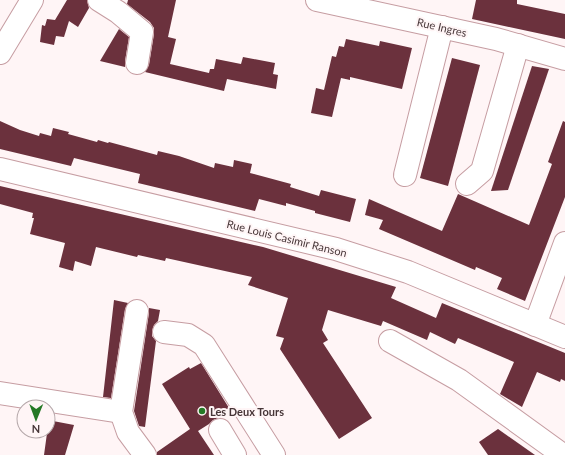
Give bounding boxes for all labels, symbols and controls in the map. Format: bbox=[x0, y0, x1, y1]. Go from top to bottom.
street label: Rue Ingres bbox=[416, 15, 468, 39]
street label: Rue Louis Casimir Ranson bbox=[226, 217, 348, 259]
north arrow bbox=[16, 399, 56, 439]
place label: Les Deux Tours bbox=[210, 405, 284, 418]
marker: Les Deux Tours bbox=[197, 406, 207, 416]
text: N bbox=[31, 423, 40, 436]

